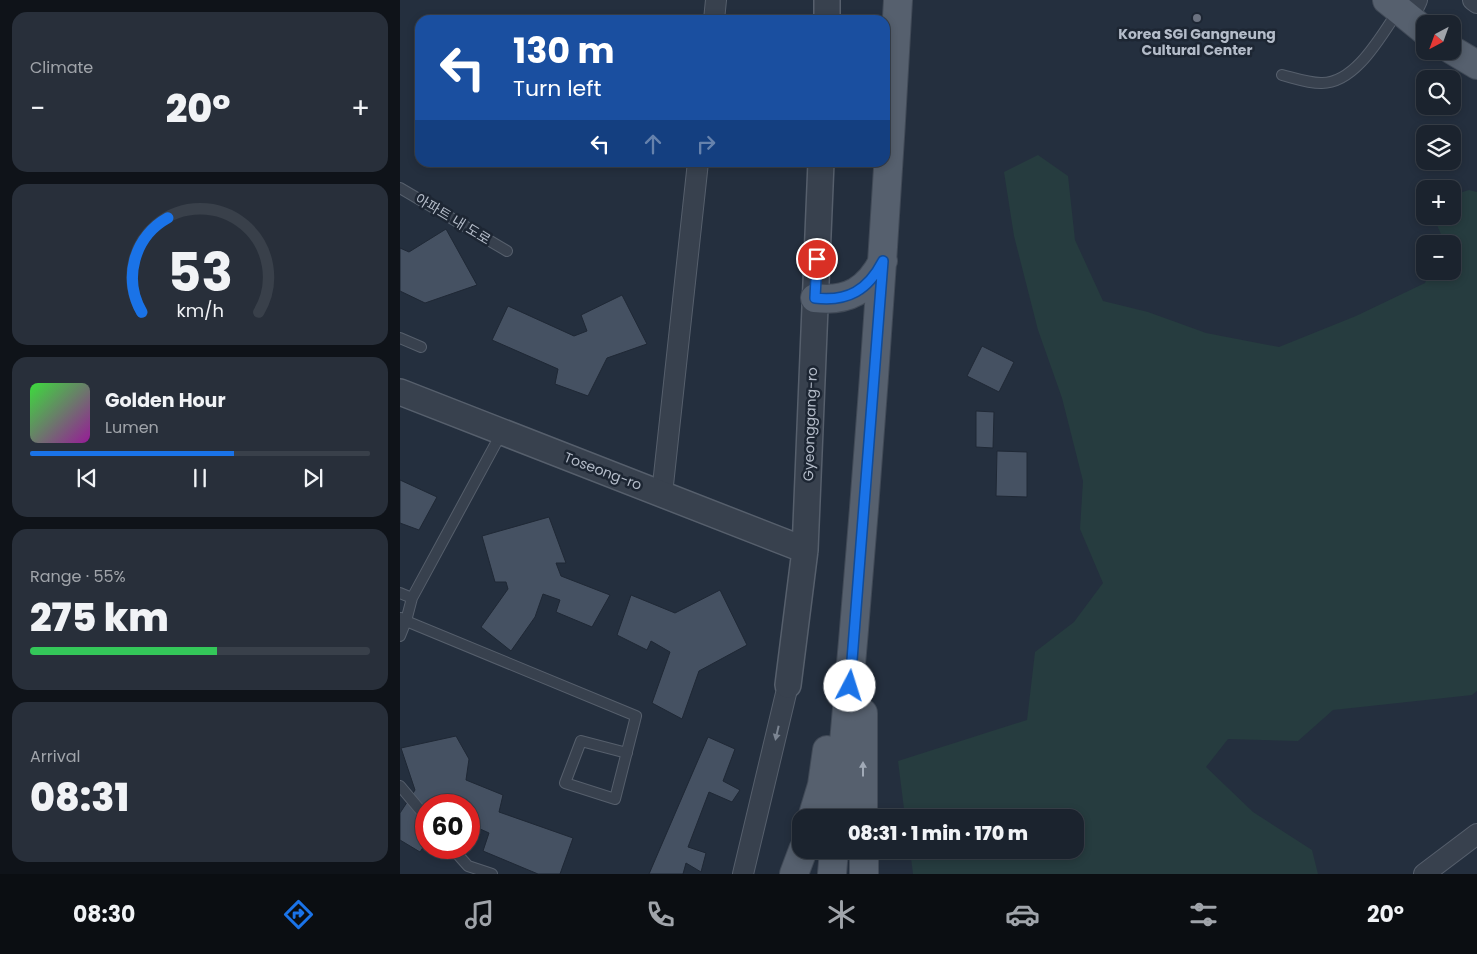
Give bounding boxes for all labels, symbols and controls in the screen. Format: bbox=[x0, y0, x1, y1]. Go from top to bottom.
marker: Korea SGI Gangneung Cultural Center bbox=[1191, 12, 1203, 24]
north arrow bbox=[1416, 15, 1461, 60]
map controls bbox=[1416, 15, 1461, 280]
place label: Korea SGI Gangneung Cultural Center bbox=[1118, 24, 1276, 60]
text: 130 m bbox=[513, 26, 615, 75]
icon: left bbox=[430, 35, 495, 100]
text: Climate bbox=[30, 56, 93, 79]
button: search bbox=[1416, 70, 1461, 115]
text: Turn left bbox=[513, 73, 601, 104]
text: 20° bbox=[166, 82, 231, 135]
text: − bbox=[30, 89, 45, 128]
text: + bbox=[351, 89, 370, 128]
button: layers bbox=[1416, 125, 1461, 170]
icon: left bbox=[586, 130, 614, 158]
icon: ahead bbox=[639, 130, 667, 158]
icon: right bbox=[692, 130, 720, 158]
button: + bbox=[1416, 180, 1461, 225]
street label: 아파트 내 도로 bbox=[412, 189, 495, 249]
button: − bbox=[1416, 235, 1461, 280]
text: 53 bbox=[167, 236, 233, 309]
pin bbox=[796, 238, 838, 280]
icon: arrive bbox=[803, 245, 831, 273]
text: km/h bbox=[176, 298, 224, 323]
street label: Gyeonggang-ro bbox=[798, 367, 822, 481]
text: Golden Hour bbox=[105, 387, 226, 414]
text: Lumen bbox=[105, 416, 159, 439]
street label: Toseong-ro bbox=[561, 447, 645, 495]
icon: previous bbox=[73, 464, 101, 492]
icon: pause bbox=[186, 464, 214, 492]
icon: next bbox=[299, 464, 327, 492]
text: Range · 55% bbox=[30, 565, 126, 588]
text: 275 km bbox=[30, 591, 169, 644]
position arrow bbox=[823, 659, 875, 711]
one-way arrow bbox=[773, 725, 781, 740]
text: Arrival bbox=[30, 745, 80, 768]
one-way arrow bbox=[859, 761, 867, 777]
text: 08:31 bbox=[30, 771, 129, 824]
speed limit sign: 60 bbox=[415, 794, 480, 859]
text: 08:31 · 1 min · 170 m bbox=[848, 820, 1028, 847]
icon: directions bbox=[281, 897, 316, 932]
icon: music bbox=[462, 897, 497, 932]
icon: phone bbox=[643, 897, 678, 932]
icon: climate bbox=[824, 897, 859, 932]
icon: car bbox=[1005, 897, 1040, 932]
icon: filters bbox=[1186, 897, 1221, 932]
text: 08:30 bbox=[73, 899, 135, 930]
text: 20° bbox=[1367, 899, 1404, 930]

